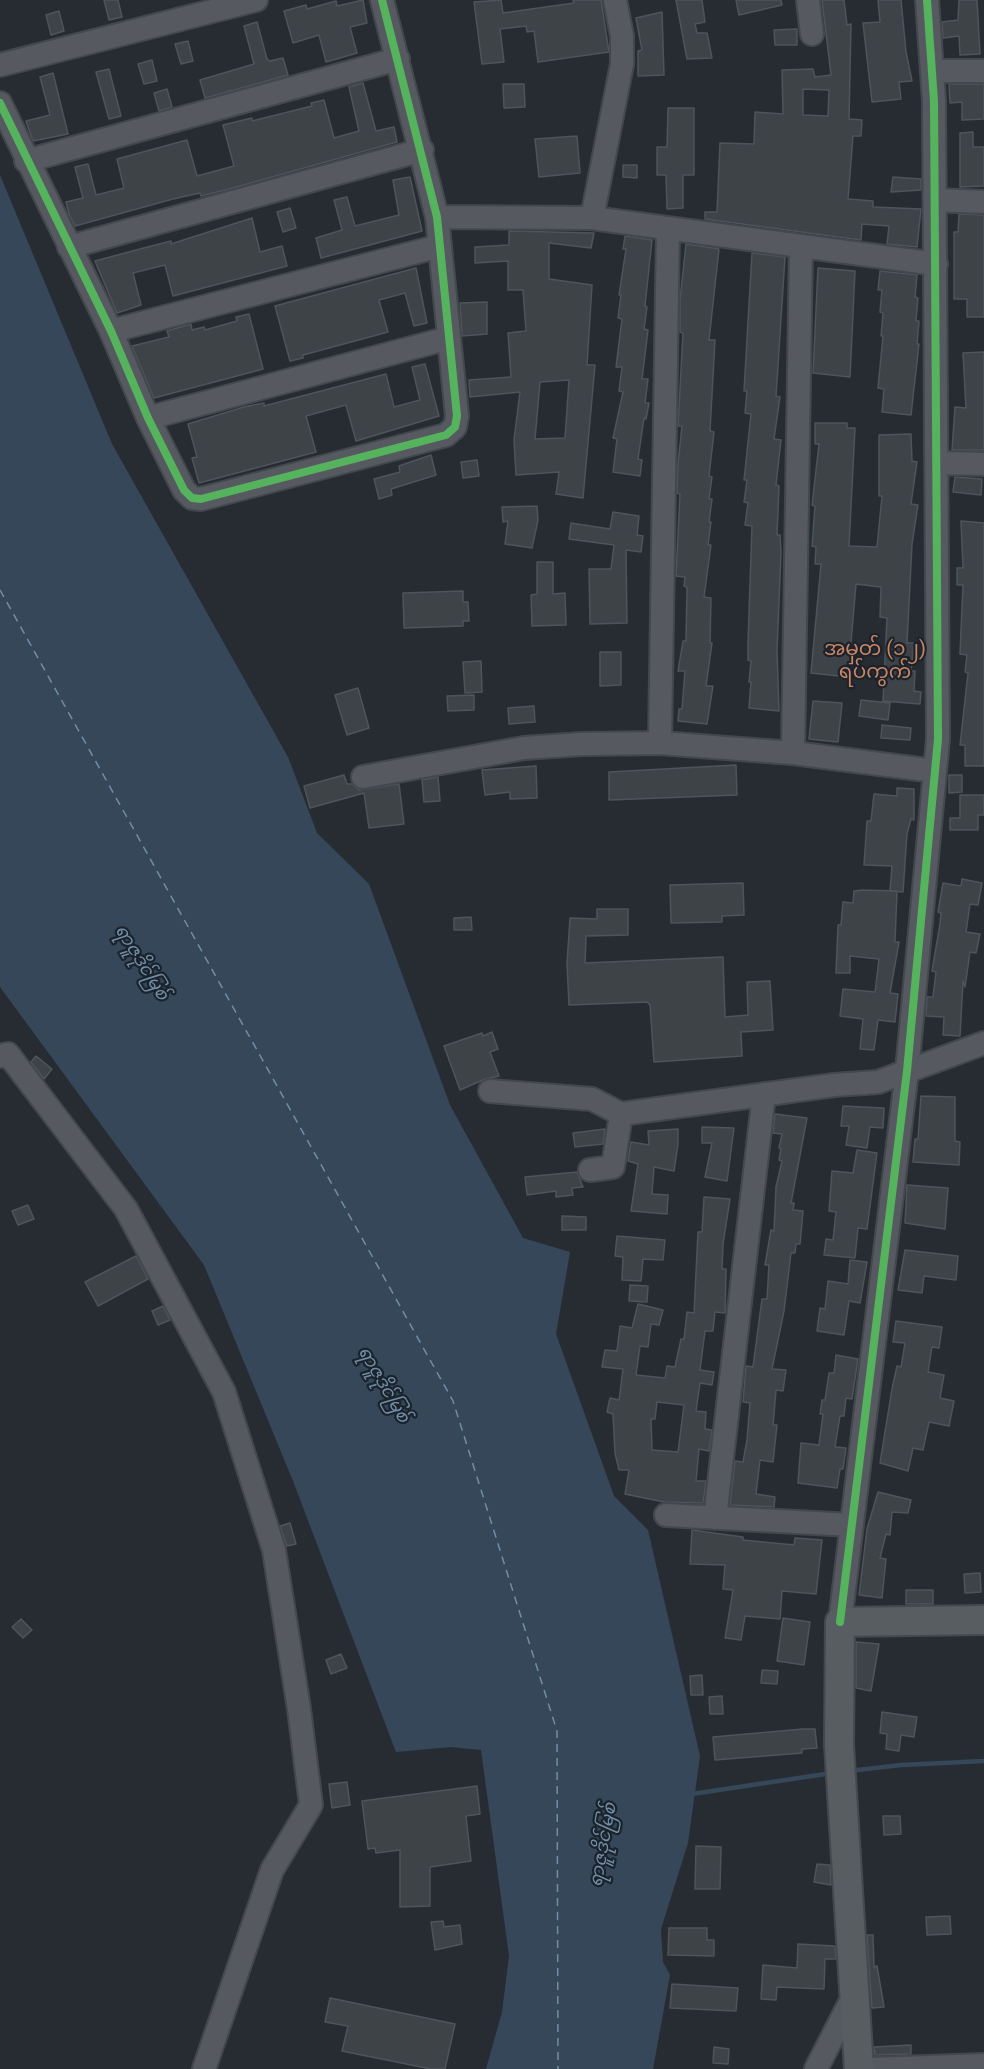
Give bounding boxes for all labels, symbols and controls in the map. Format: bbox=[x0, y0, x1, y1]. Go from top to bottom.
district label: အမှတ် (၁၂) ရပ်ကွက် bbox=[824, 638, 926, 685]
water label: ရာဇူဒိုင်မြစ် bbox=[109, 921, 173, 1005]
water label: ရာဇူဒိုင်မြစ် bbox=[353, 1343, 413, 1427]
water label: ရာဇူဒိုင်မြစ် bbox=[586, 1801, 622, 1889]

